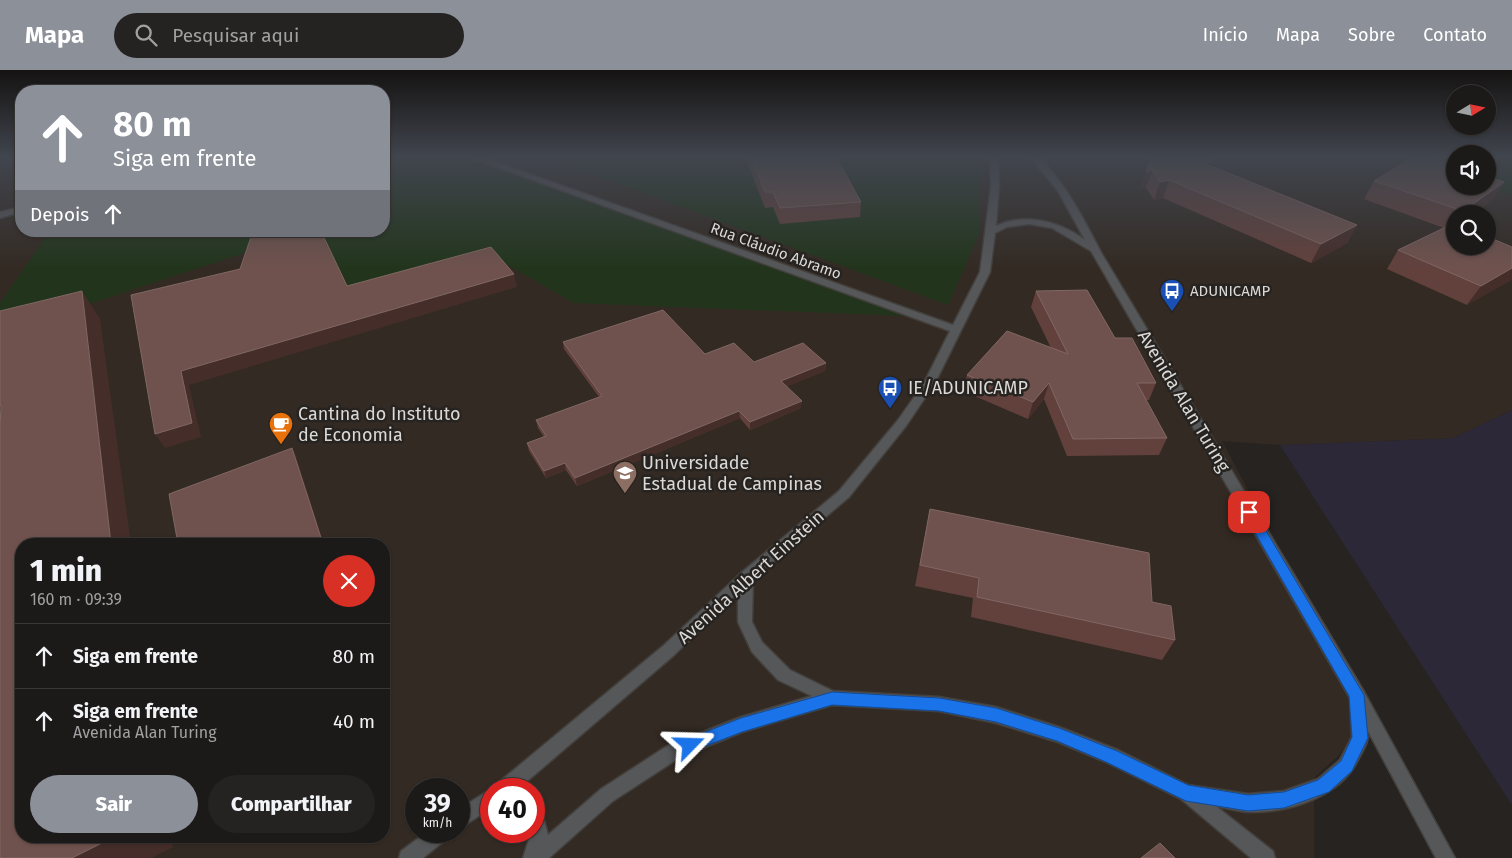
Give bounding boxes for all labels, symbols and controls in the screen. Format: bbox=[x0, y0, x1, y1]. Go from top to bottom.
search box bbox=[114, 13, 464, 58]
text: Mapa bbox=[25, 21, 84, 49]
icon: search bbox=[132, 21, 160, 49]
text: Pesquisar aqui bbox=[172, 24, 299, 47]
text: Início bbox=[1203, 24, 1248, 46]
text: Mapa bbox=[1276, 24, 1320, 46]
text: Sobre bbox=[1348, 24, 1395, 46]
text: Contato bbox=[1423, 24, 1487, 46]
north arrow bbox=[1446, 85, 1496, 135]
map controls bbox=[1446, 85, 1496, 255]
text: 80 m bbox=[113, 103, 192, 145]
icon: ahead bbox=[30, 105, 95, 170]
text: Siga em frente bbox=[113, 145, 256, 172]
button: sound bbox=[1446, 145, 1496, 195]
icon: ahead bbox=[99, 200, 127, 228]
text: Depois bbox=[30, 203, 89, 226]
button: search bbox=[1446, 205, 1496, 255]
street label: Rua Cláudio Abramo bbox=[708, 219, 844, 283]
bus stop icon: ADUNICAMP bbox=[1159, 278, 1185, 312]
place label: ADUNICAMP bbox=[1190, 282, 1271, 300]
street label: Avenida Alan Turing bbox=[1133, 326, 1235, 476]
bus stop icon: IE/ADUNICAMP bbox=[877, 375, 903, 409]
place label: IE/ADUNICAMP bbox=[908, 377, 1028, 399]
place label: Cantina do Instituto de Economia bbox=[298, 403, 461, 446]
cafe icon: Cantina do Instituto de Economia bbox=[268, 411, 294, 445]
place label: Universidade Estadual de Campinas bbox=[642, 452, 822, 495]
school or university icon: Universidade Estadual de Campinas bbox=[612, 460, 638, 494]
pin bbox=[1228, 491, 1270, 533]
icon: arrive bbox=[1235, 498, 1263, 526]
street label: Avenida Albert Einstein bbox=[673, 505, 829, 649]
text: 1 min bbox=[30, 553, 102, 589]
button: close bbox=[323, 555, 375, 607]
text: 160 m · 09:39 bbox=[30, 590, 122, 609]
icon: ahead bbox=[30, 642, 58, 670]
text: Siga em frente bbox=[73, 645, 198, 668]
text: 80 m bbox=[333, 645, 375, 668]
text: Siga em frente bbox=[73, 700, 198, 723]
icon: ahead bbox=[30, 707, 58, 735]
text: 40 m bbox=[333, 710, 375, 733]
position arrow bbox=[663, 718, 715, 770]
text: Avenida Alan Turing bbox=[73, 723, 217, 742]
button: Sair bbox=[30, 775, 198, 833]
button: Compartilhar bbox=[208, 775, 375, 833]
speed limit sign: 40 bbox=[480, 778, 545, 843]
text: 39 bbox=[424, 789, 451, 819]
text: km/h bbox=[423, 816, 452, 830]

